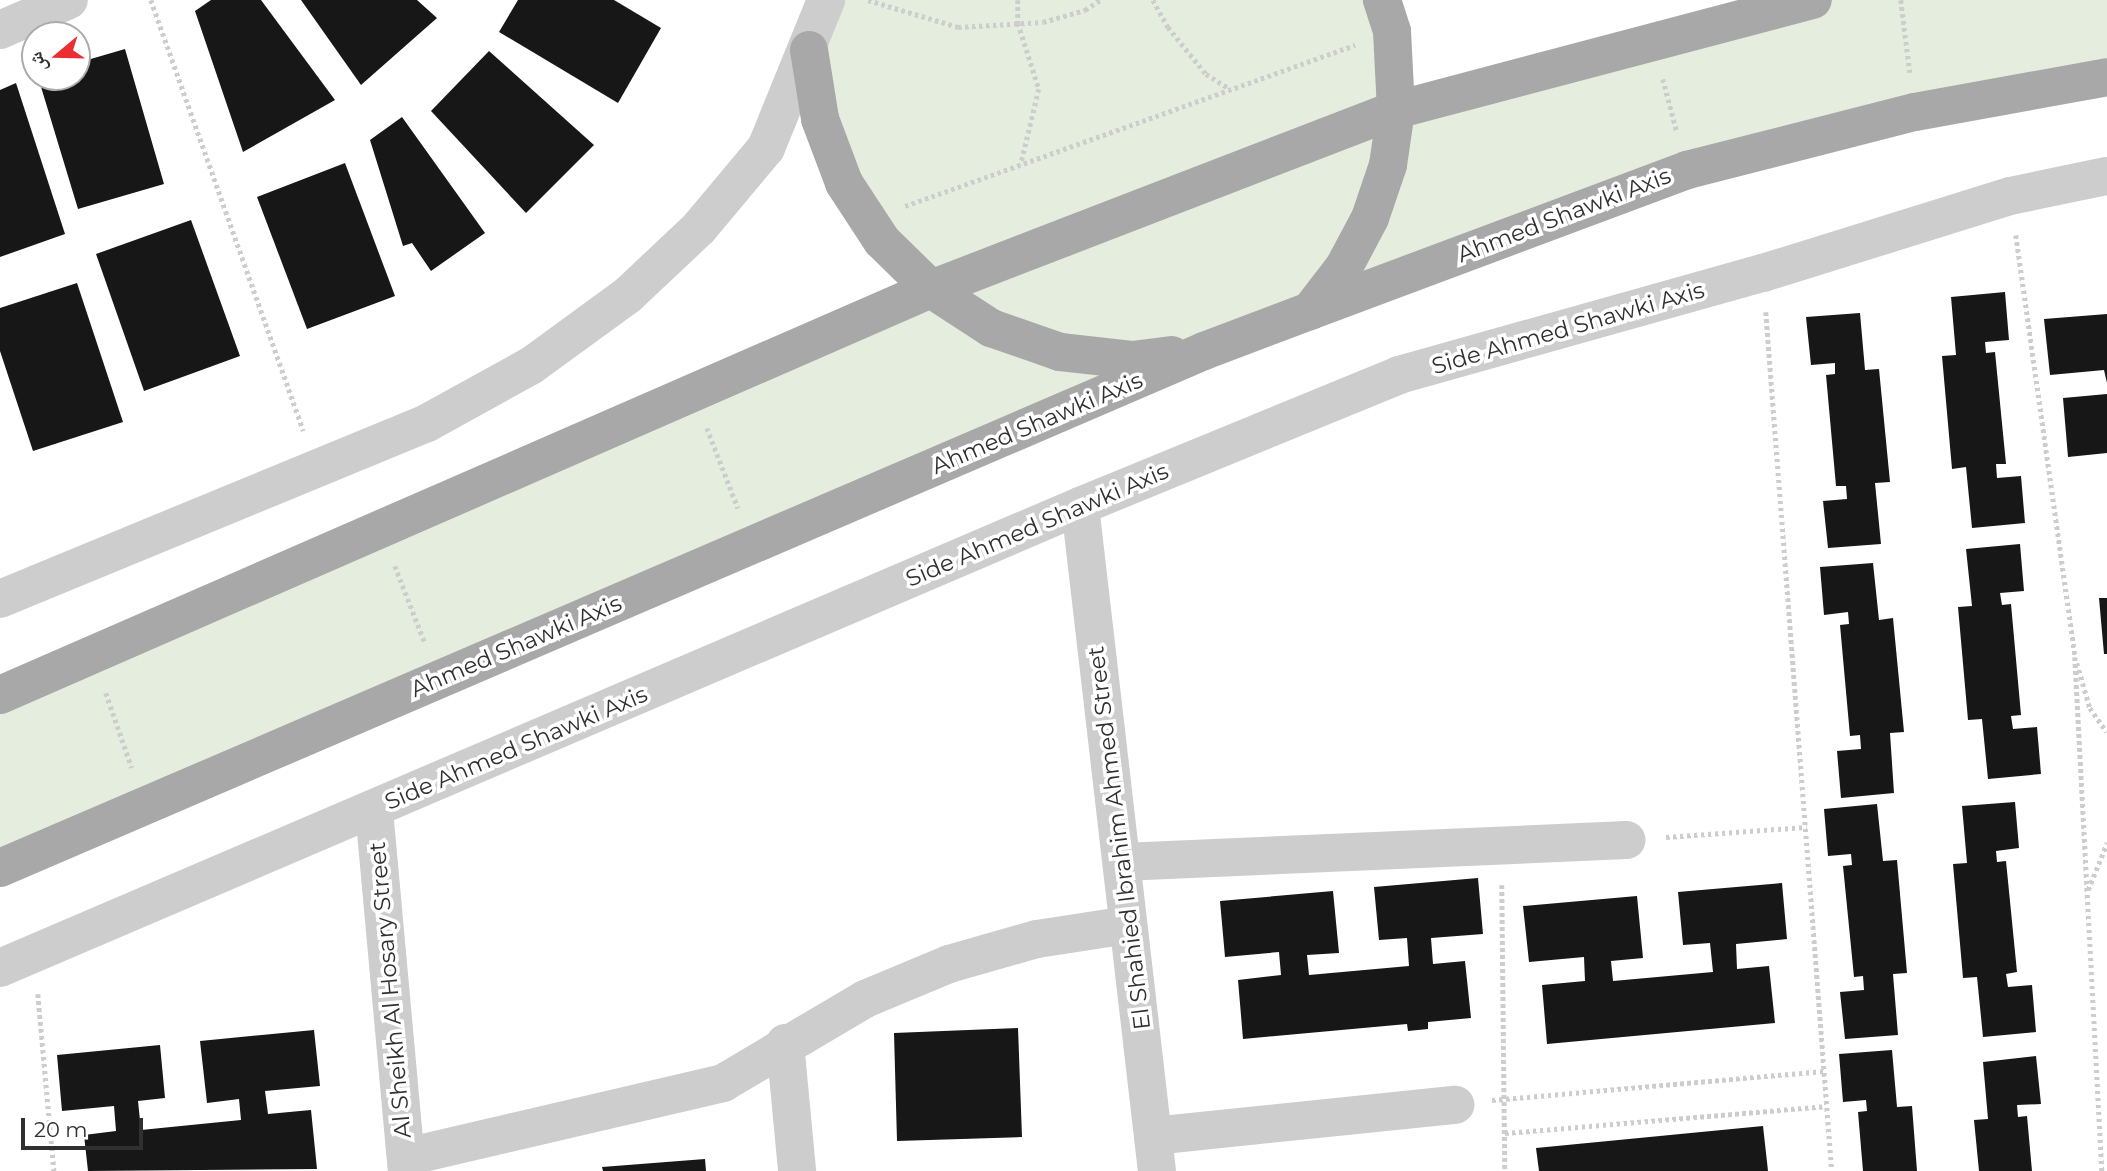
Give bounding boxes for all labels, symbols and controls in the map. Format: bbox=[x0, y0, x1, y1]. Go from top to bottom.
north arrow bbox=[21, 21, 91, 91]
text: ش bbox=[23, 49, 52, 76]
street label: Ahmed Shawki Axis bbox=[1453, 162, 1675, 268]
street label: Side Ahmed Shawki Axis bbox=[1428, 276, 1708, 380]
street label: Ahmed Shawki Axis bbox=[927, 366, 1147, 480]
street label: Side Ahmed Shawki Axis bbox=[902, 457, 1172, 593]
street label: Ahmed Shawki Axis bbox=[406, 589, 626, 703]
street label: El Shahied Ibrahim Ahmed Street bbox=[1082, 645, 1156, 1031]
street label: Side Ahmed Shawki Axis bbox=[381, 680, 651, 816]
street label: Al Sheikh Al Hosary Street bbox=[363, 841, 417, 1139]
scale bar bbox=[24, 1104, 147, 1148]
text: 20 m bbox=[34, 1117, 88, 1142]

